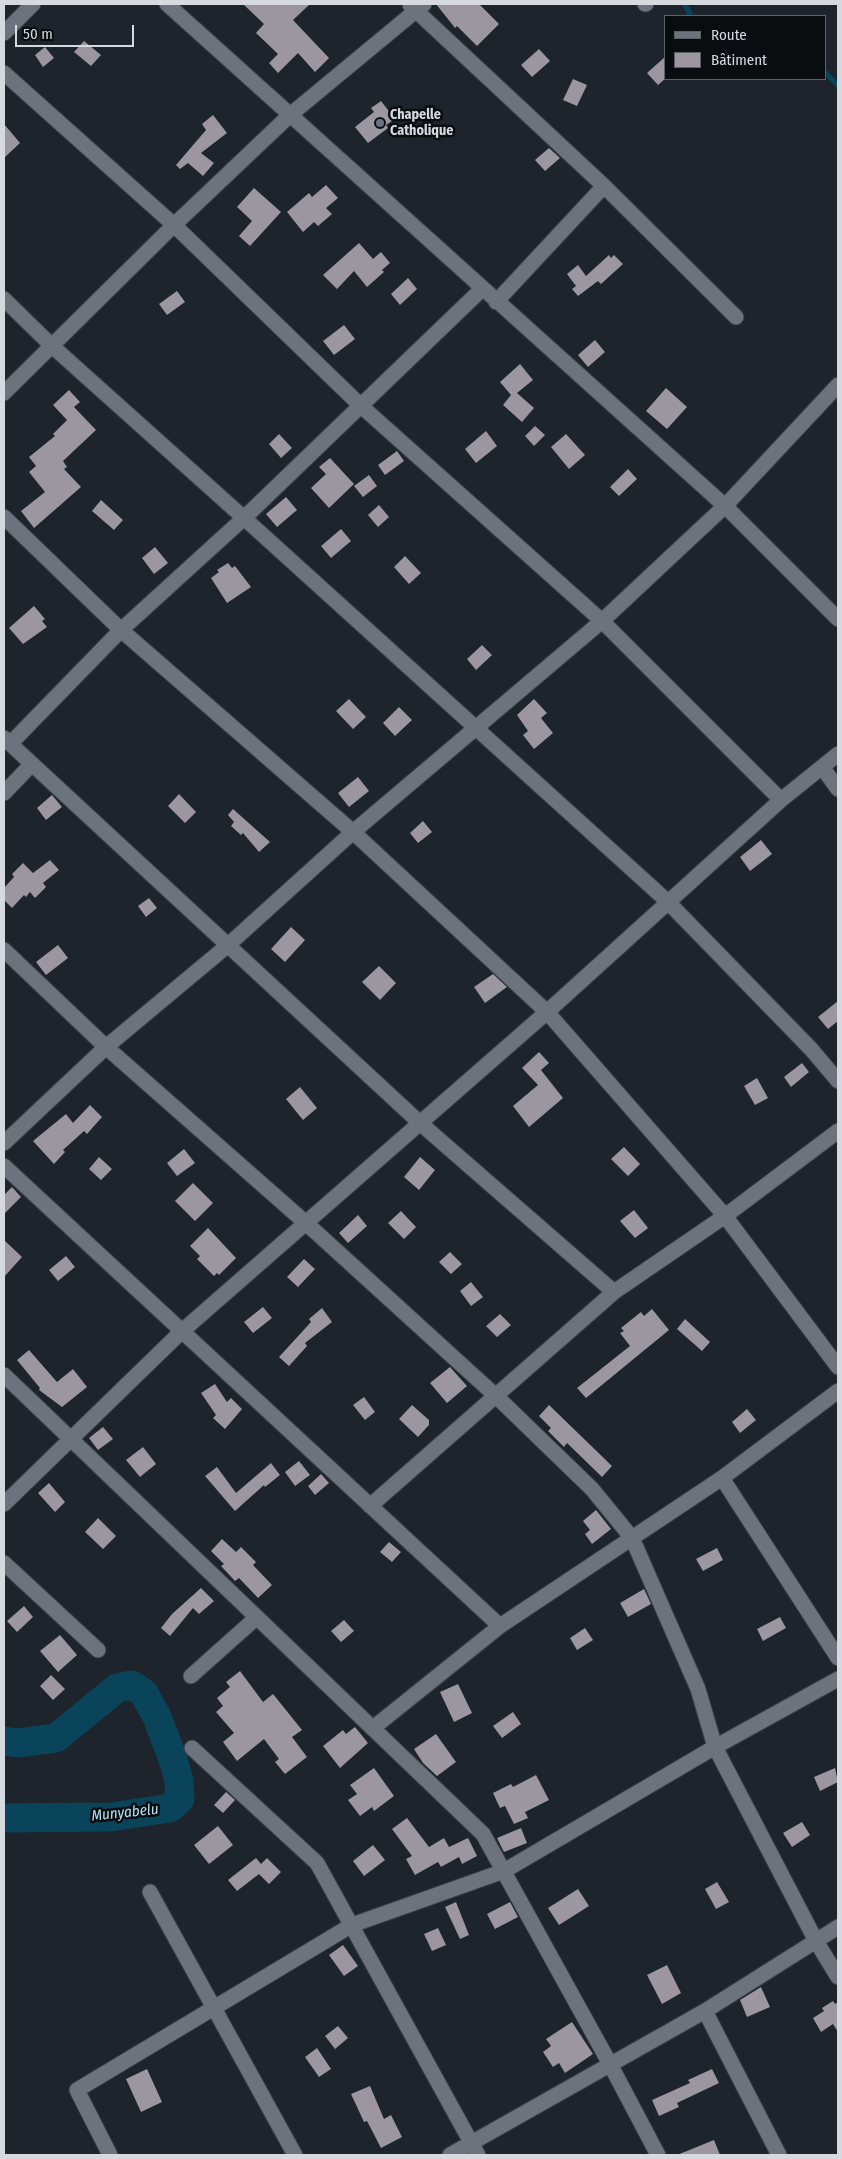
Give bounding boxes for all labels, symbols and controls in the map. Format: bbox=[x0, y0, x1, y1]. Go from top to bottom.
scale bar bbox=[18, 15, 136, 47]
legend bbox=[664, 15, 827, 80]
text: 50 m bbox=[23, 25, 53, 43]
text: Route bbox=[711, 26, 747, 44]
text: Bâtiment bbox=[711, 51, 767, 69]
place label: Chapelle Catholique bbox=[390, 107, 453, 140]
marker: Chapelle Catholique bbox=[374, 117, 386, 129]
water label: Munyabelu bbox=[91, 1801, 159, 1825]

